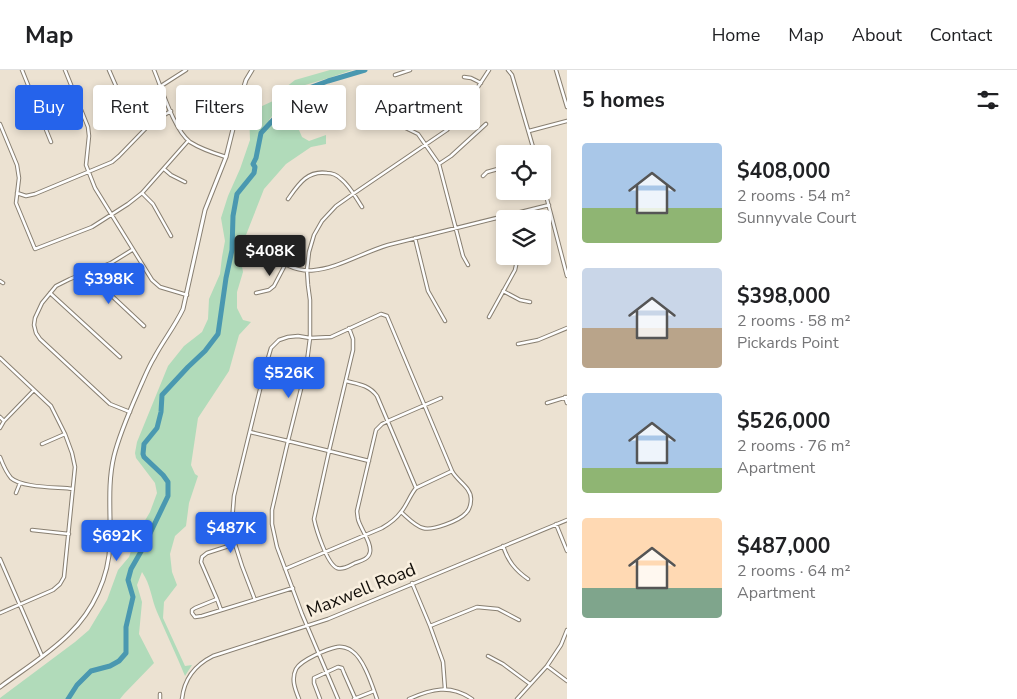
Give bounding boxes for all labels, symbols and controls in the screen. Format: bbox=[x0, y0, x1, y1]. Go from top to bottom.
text: Map bbox=[25, 19, 73, 51]
text: Home bbox=[712, 23, 760, 47]
text: Map bbox=[788, 23, 824, 47]
text: About bbox=[852, 23, 902, 47]
text: Contact bbox=[930, 23, 992, 47]
chip: Buy bbox=[15, 85, 83, 130]
chip: Rent bbox=[93, 85, 166, 130]
chip: Filters bbox=[176, 85, 262, 130]
chip: New bbox=[272, 85, 346, 130]
chip: Apartment bbox=[356, 85, 480, 130]
text: 5 homes bbox=[582, 86, 665, 114]
icon: filters bbox=[974, 86, 1002, 114]
map controls bbox=[496, 145, 551, 265]
button: locate bbox=[496, 145, 551, 200]
text: $408,000 bbox=[737, 157, 830, 185]
icon: home bbox=[622, 163, 682, 223]
text: 2 rooms · 54 m² bbox=[737, 185, 850, 207]
text: Sunnyvale Court bbox=[737, 207, 856, 229]
button: layers bbox=[496, 210, 551, 265]
pin: $408K bbox=[235, 234, 305, 277]
text: $408K bbox=[245, 240, 295, 262]
pin: $398K bbox=[74, 262, 144, 305]
text: $398K bbox=[84, 268, 134, 290]
text: $398,000 bbox=[737, 282, 830, 310]
icon: home bbox=[622, 288, 682, 348]
text: 2 rooms · 58 m² bbox=[737, 310, 850, 332]
text: Pickards Point bbox=[737, 332, 838, 354]
pin: $526K bbox=[254, 356, 324, 399]
text: $526K bbox=[264, 362, 314, 384]
text: $526,000 bbox=[737, 407, 830, 435]
icon: home bbox=[622, 413, 682, 473]
text: 2 rooms · 76 m² bbox=[737, 435, 850, 457]
text: Apartment bbox=[737, 457, 815, 479]
pin: $487K bbox=[196, 512, 266, 554]
text: $487K bbox=[206, 517, 256, 539]
pin: $692K bbox=[82, 520, 152, 562]
text: $692K bbox=[92, 525, 142, 547]
text: $487,000 bbox=[737, 532, 830, 560]
icon: home bbox=[622, 538, 682, 598]
street label: Maxwell Road bbox=[303, 557, 419, 623]
text: 2 rooms · 64 m² bbox=[737, 560, 850, 582]
text: Apartment bbox=[737, 582, 815, 604]

